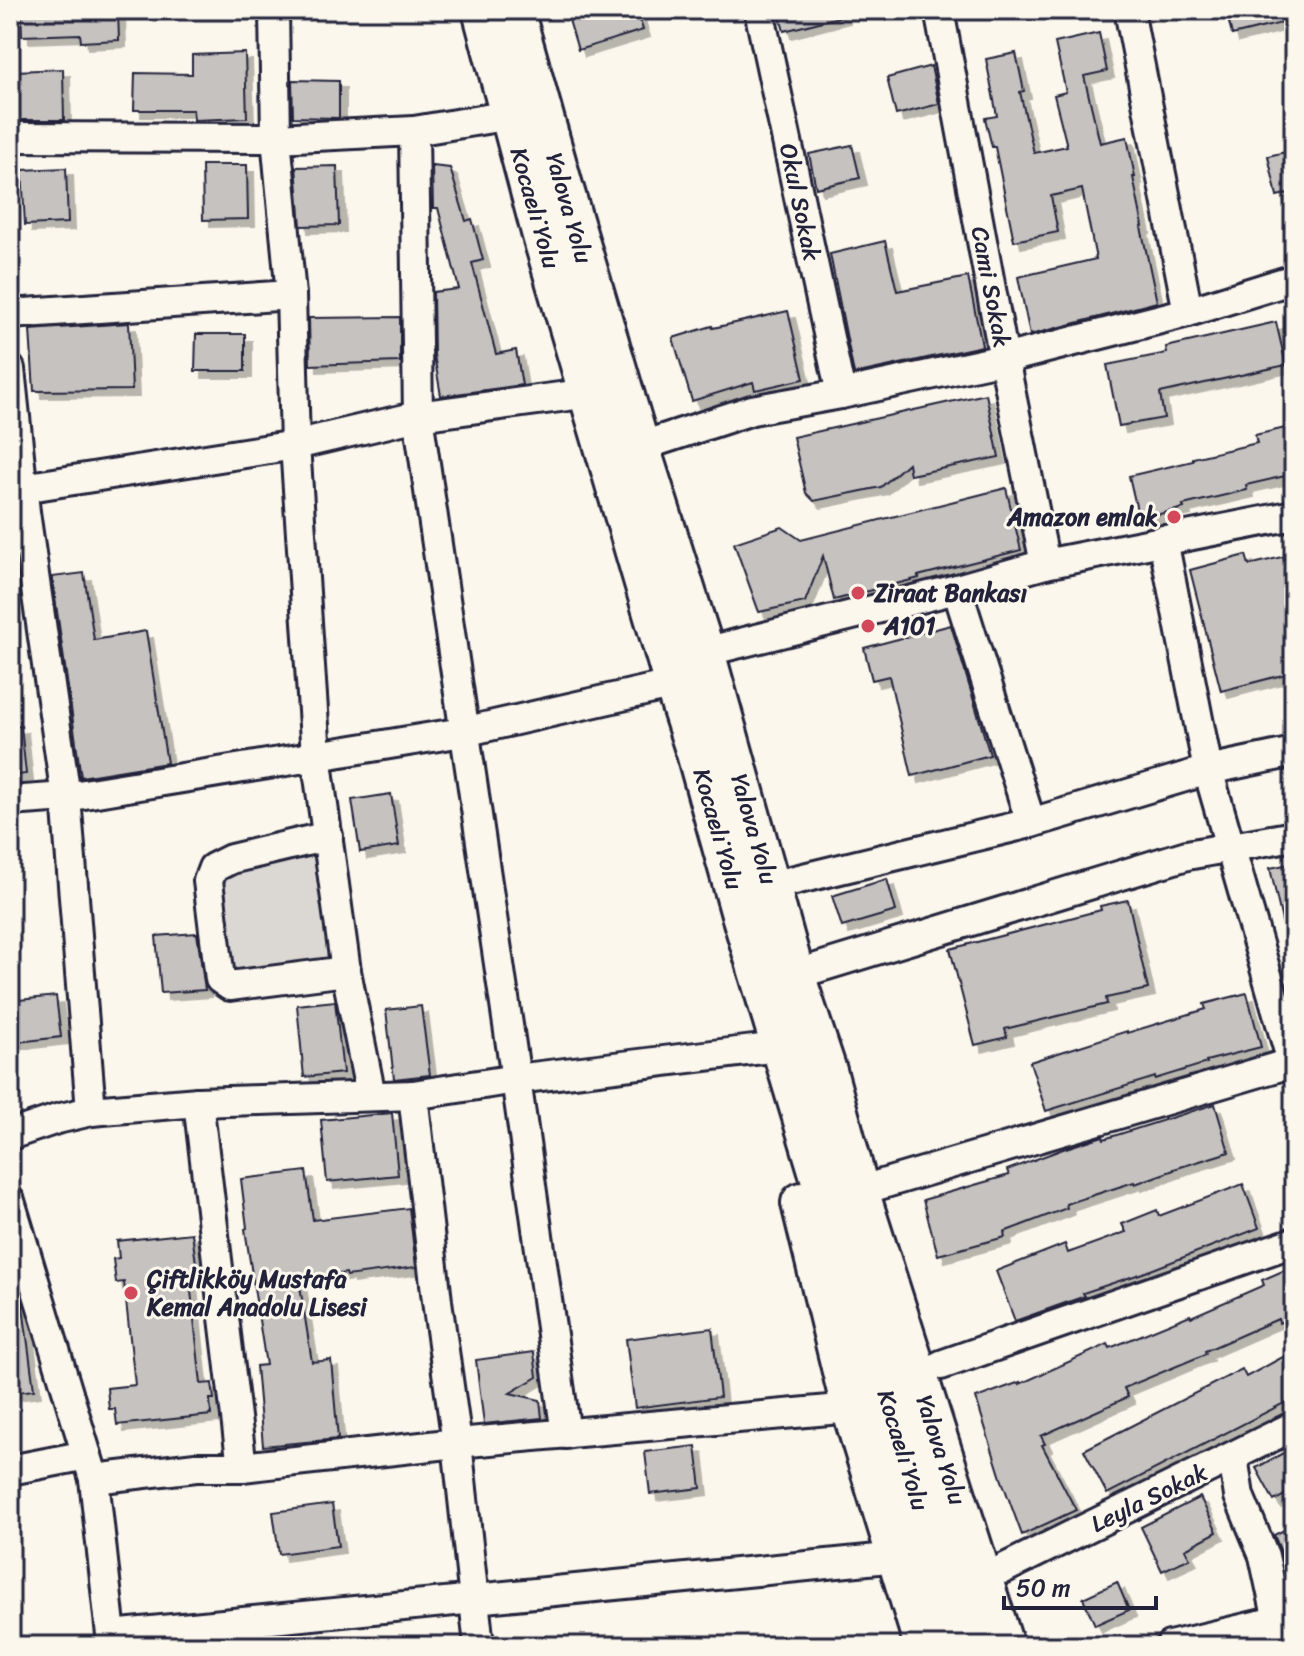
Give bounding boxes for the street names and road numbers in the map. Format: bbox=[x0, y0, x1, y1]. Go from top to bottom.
street label: Okul Sokak bbox=[767, 139, 833, 265]
street label: Kocaeli̇ Yolu bbox=[498, 142, 572, 274]
street label: Yalova Yolu bbox=[533, 148, 605, 269]
street label: Cami Sokak bbox=[959, 223, 1023, 351]
street label: Kocaeli̇ Yolu bbox=[681, 763, 755, 895]
street label: Yalova Yolu bbox=[718, 769, 790, 890]
street label: Kocaeli̇ Yolu bbox=[865, 1384, 941, 1516]
street label: Yalova Yolu bbox=[903, 1389, 979, 1511]
street label: Leyla Sokak bbox=[1083, 1452, 1215, 1544]

